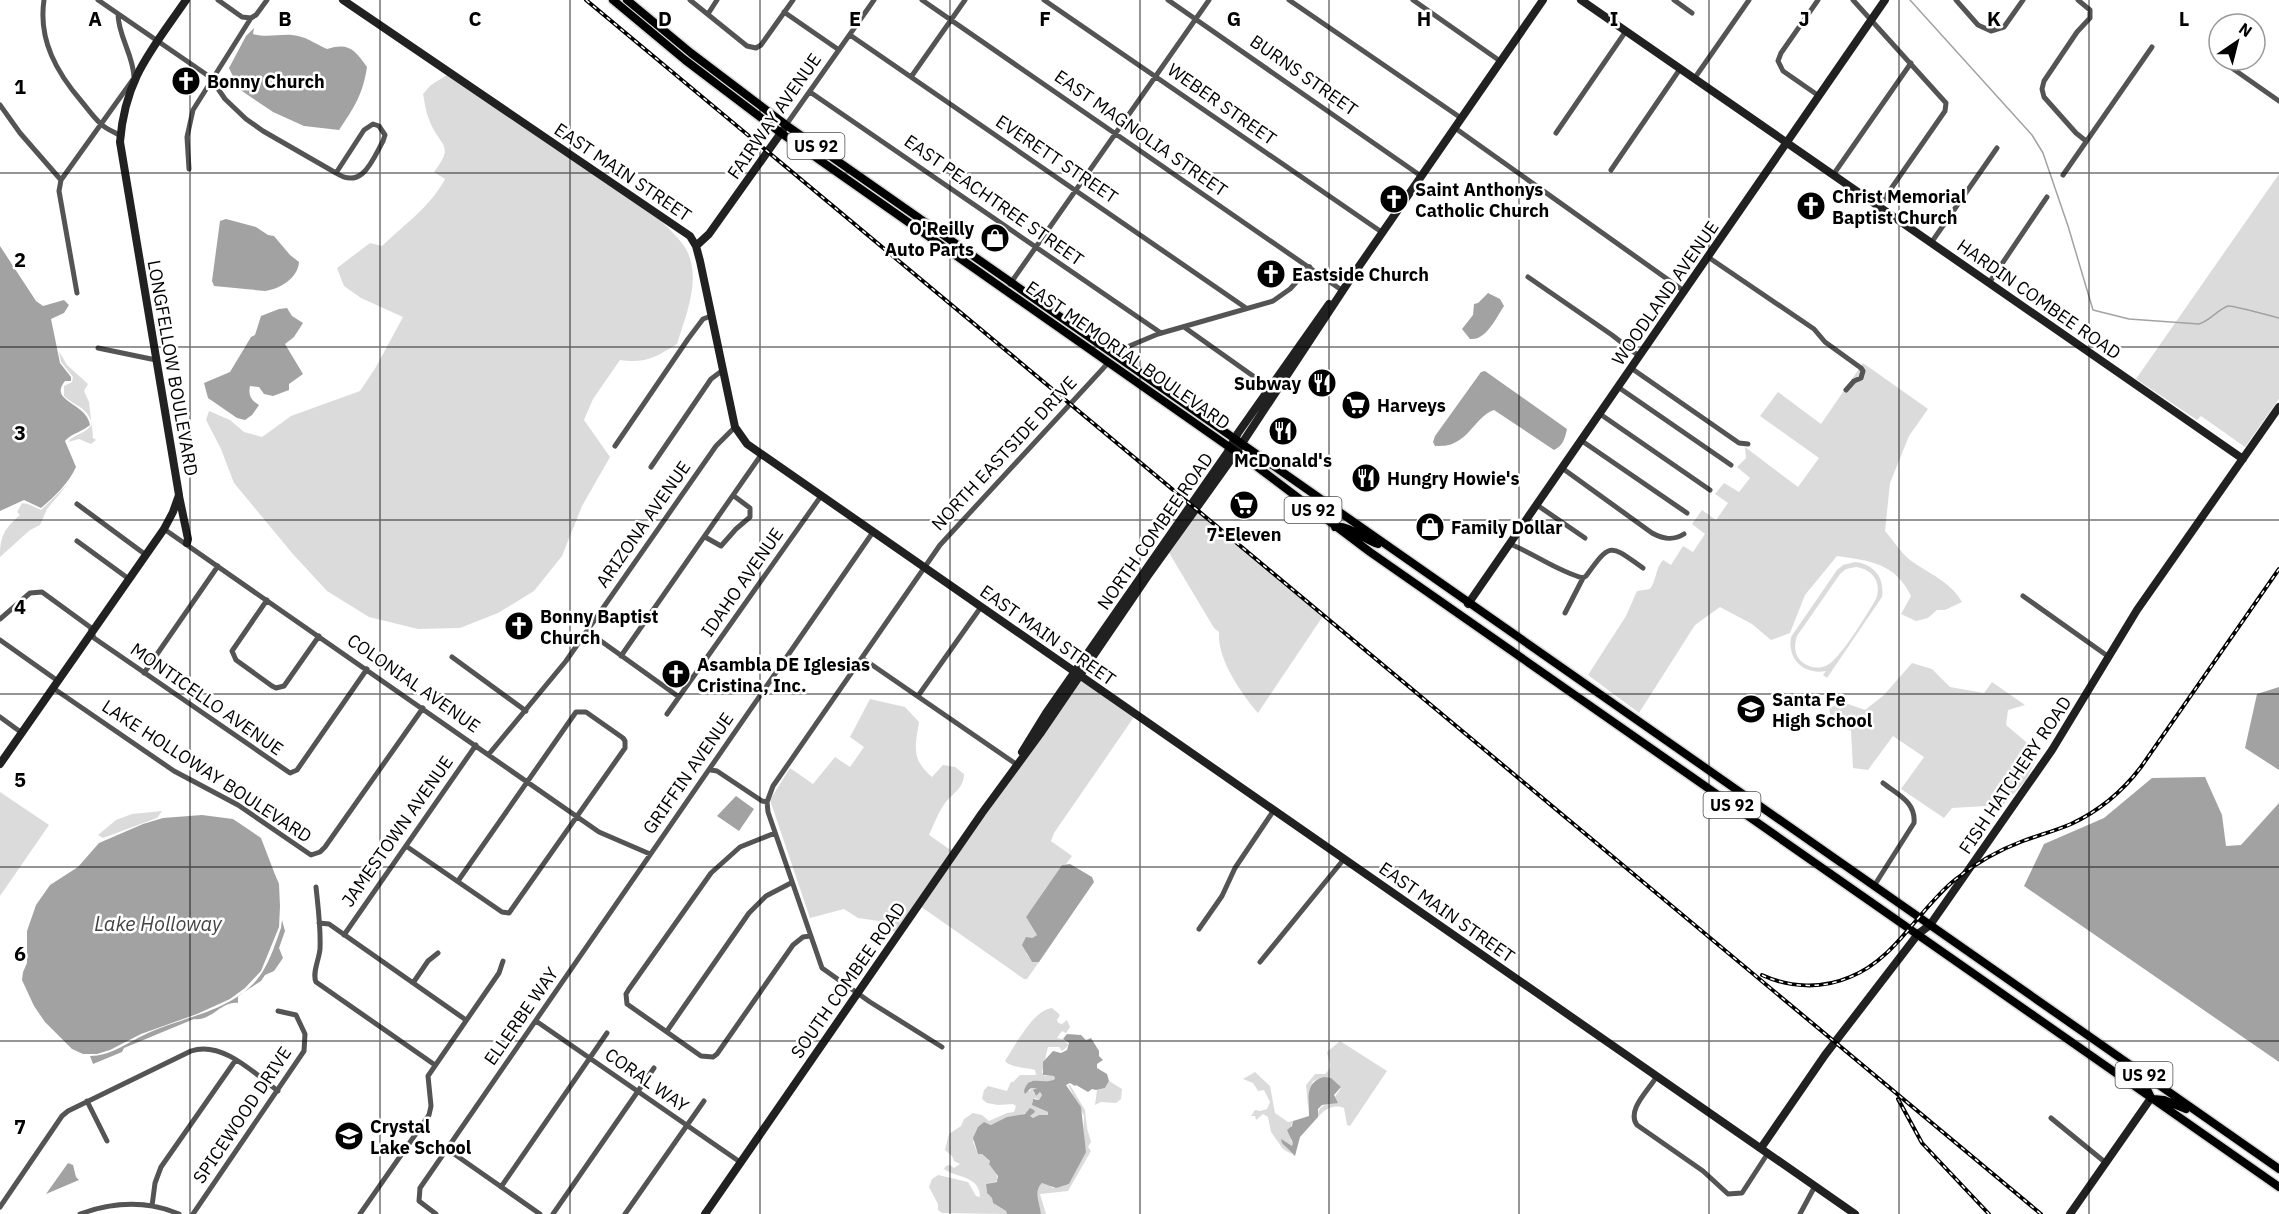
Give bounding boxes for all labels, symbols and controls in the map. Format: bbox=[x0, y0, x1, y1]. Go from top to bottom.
text: A bbox=[88, 5, 102, 32]
text: B bbox=[278, 5, 292, 32]
text: C bbox=[468, 5, 482, 32]
text: D bbox=[658, 5, 672, 32]
text: E bbox=[849, 5, 861, 32]
text: F bbox=[1039, 5, 1051, 32]
text: G bbox=[1227, 5, 1241, 32]
text: H bbox=[1417, 5, 1431, 32]
text: I bbox=[1610, 5, 1618, 32]
text: J bbox=[1798, 5, 1810, 32]
text: K bbox=[1987, 5, 2001, 32]
text: L bbox=[2179, 5, 2189, 32]
north arrow bbox=[2207, 12, 2267, 72]
text: N bbox=[2235, 18, 2256, 41]
street label: BURNS STREET bbox=[1246, 29, 1362, 121]
street label: FAIRWAY AVENUE bbox=[722, 49, 826, 183]
street label: WEBER STREET bbox=[1163, 58, 1281, 150]
church icon: Bonny Church bbox=[170, 65, 202, 97]
street label: EAST MAGNOLIA STREET bbox=[1050, 65, 1232, 201]
place label: Bonny Church bbox=[207, 70, 325, 93]
text: 1 bbox=[14, 73, 26, 100]
street label: EVERETT STREET bbox=[992, 110, 1122, 208]
street label: EAST MAIN STREET bbox=[550, 118, 696, 226]
street label: EAST PEACHTREE STREET bbox=[900, 129, 1088, 271]
road number: US 92 bbox=[788, 133, 844, 159]
place label: Saint Anthonys Catholic Church bbox=[1415, 178, 1549, 222]
church icon: Saint Anthonys Catholic Church bbox=[1378, 183, 1410, 215]
place label: Christ Memorial Baptist Church bbox=[1832, 185, 1967, 229]
church icon: Christ Memorial Baptist Church bbox=[1795, 190, 1827, 222]
street label: WOODLAND AVENUE bbox=[1606, 216, 1724, 370]
place label: O'Reilly Auto Parts bbox=[885, 217, 974, 261]
shop icon: O'Reilly Auto Parts bbox=[979, 222, 1011, 254]
street label: HARDIN COMBEE ROAD bbox=[1953, 234, 2125, 364]
text: 2 bbox=[14, 246, 26, 273]
street label: LONGFELLOW BOULEVARD bbox=[143, 258, 203, 478]
church icon: Eastside Church bbox=[1255, 258, 1287, 290]
place label: Eastside Church bbox=[1292, 263, 1429, 286]
street label: EAST MEMORIAL BOULEVARD bbox=[1021, 276, 1235, 434]
restaurant icon: Subway bbox=[1306, 367, 1338, 399]
street label: NORTH EASTSIDE DRIVE bbox=[926, 371, 1082, 535]
place label: Subway bbox=[1234, 372, 1301, 395]
supermarket icon: Harveys bbox=[1340, 389, 1372, 421]
place label: Harveys bbox=[1377, 394, 1446, 417]
restaurant icon: McDonald's bbox=[1267, 415, 1299, 447]
text: 3 bbox=[14, 419, 26, 446]
street label: NORTH COMBEE ROAD bbox=[1092, 448, 1218, 614]
place label: McDonald's bbox=[1234, 449, 1332, 472]
street label: ARIZONA AVENUE bbox=[591, 456, 695, 592]
restaurant icon: Hungry Howie's bbox=[1350, 462, 1382, 494]
place label: Hungry Howie's bbox=[1387, 467, 1520, 490]
supermarket icon: 7-Eleven bbox=[1228, 489, 1260, 521]
road number: US 92 bbox=[1284, 497, 1342, 523]
shop icon: Family Dollar bbox=[1414, 511, 1446, 543]
place label: Family Dollar bbox=[1451, 516, 1562, 539]
street label: IDAHO AVENUE bbox=[696, 523, 788, 641]
place label: 7-Eleven bbox=[1207, 523, 1281, 546]
street label: EAST MAIN STREET bbox=[976, 580, 1120, 690]
text: 4 bbox=[14, 593, 26, 620]
place label: Bonny Baptist Church bbox=[540, 605, 658, 649]
church icon: Bonny Baptist Church bbox=[503, 610, 535, 642]
street label: COLONIAL AVENUE bbox=[343, 628, 485, 738]
street label: MONTICELLO AVENUE bbox=[126, 638, 288, 760]
place label: Asambla DE Iglesias Cristina, Inc. bbox=[697, 653, 870, 697]
church icon: Asambla DE Iglesias Cristina, Inc. bbox=[660, 658, 692, 690]
place label: Santa Fe High School bbox=[1772, 688, 1873, 732]
street label: FISH HATCHERY ROAD bbox=[1954, 692, 2076, 858]
school or university icon: Santa Fe High School bbox=[1735, 693, 1767, 725]
street label: LAKE HOLLOWAY BOULEVARD bbox=[98, 694, 316, 848]
street label: GRIFFIN AVENUE bbox=[638, 708, 738, 838]
street label: JAMESTOWN AVENUE bbox=[336, 751, 458, 911]
text: 5 bbox=[14, 766, 26, 793]
road number: US 92 bbox=[1704, 792, 1760, 818]
street label: EAST MAIN STREET bbox=[1375, 857, 1519, 967]
street label: SOUTH COMBEE ROAD bbox=[785, 897, 911, 1063]
water label: Lake Holloway bbox=[94, 910, 223, 937]
text: 6 bbox=[14, 940, 26, 967]
street label: ELLERBE WAY bbox=[479, 962, 563, 1069]
street label: SPICEWOOD DRIVE bbox=[188, 1042, 296, 1188]
street label: CORAL WAY bbox=[601, 1043, 694, 1117]
road number: US 92 bbox=[2116, 1062, 2172, 1088]
text: 7 bbox=[14, 1113, 26, 1140]
place label: Crystal Lake School bbox=[370, 1115, 472, 1159]
school or university icon: Crystal Lake School bbox=[333, 1120, 365, 1152]

